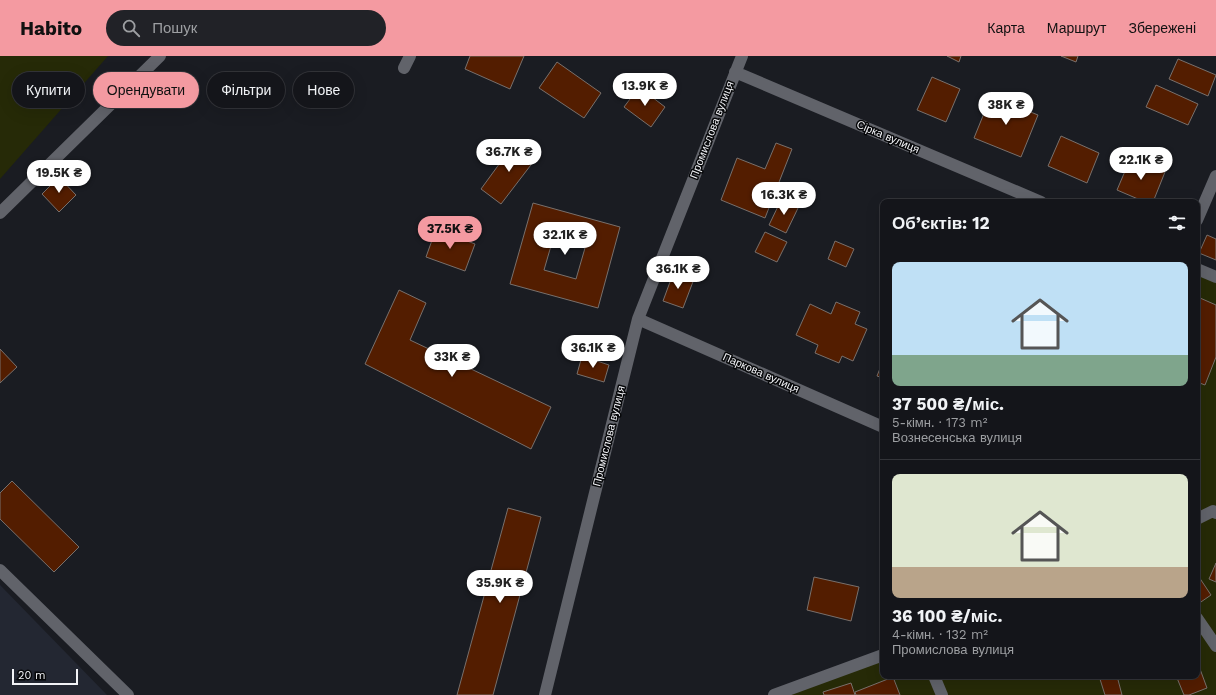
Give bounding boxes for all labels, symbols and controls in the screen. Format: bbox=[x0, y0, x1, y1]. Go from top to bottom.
search box bbox=[106, 10, 386, 46]
text: Habito bbox=[20, 17, 82, 40]
icon: search bbox=[120, 17, 142, 39]
text: Пошук bbox=[152, 19, 197, 37]
text: Карта bbox=[987, 20, 1025, 36]
text: Маршрут bbox=[1047, 20, 1106, 36]
text: Збережені bbox=[1128, 20, 1196, 36]
chip: Купити bbox=[12, 72, 85, 108]
chip: Орендувати bbox=[93, 72, 199, 108]
chip: Фільтри bbox=[207, 72, 285, 108]
chip: Нове bbox=[293, 72, 354, 108]
pin: 13.9K ₴ bbox=[608, 73, 682, 107]
text: 13.9K ₴ bbox=[622, 78, 668, 93]
street label: Промислова вулиця bbox=[687, 79, 737, 181]
pin: 38K ₴ bbox=[978, 92, 1034, 126]
text: 38K ₴ bbox=[987, 97, 1025, 112]
street label: Сірка вулиця bbox=[855, 118, 921, 156]
pin: 36.7K ₴ bbox=[472, 139, 546, 173]
text: 36.7K ₴ bbox=[485, 144, 533, 159]
pin: 22.1K ₴ bbox=[1104, 147, 1178, 181]
text: 22.1K ₴ bbox=[1119, 152, 1163, 167]
pin: 19.5K ₴ bbox=[22, 160, 96, 194]
text: 19.5K ₴ bbox=[36, 165, 82, 180]
pin: 16.3K ₴ bbox=[747, 182, 821, 216]
text: 16.3K ₴ bbox=[761, 187, 807, 202]
icon: filters bbox=[1166, 212, 1188, 234]
text: Об’єктів: 12 bbox=[892, 213, 990, 233]
pin: 37.5K ₴ bbox=[413, 216, 487, 250]
text: 37.5K ₴ bbox=[427, 221, 473, 236]
pin: 32.1K ₴ bbox=[528, 222, 602, 256]
text: 32.1K ₴ bbox=[543, 227, 587, 242]
pin: 36.1K ₴ bbox=[641, 256, 715, 290]
text: 36.1K ₴ bbox=[655, 261, 701, 276]
icon: home bbox=[1004, 288, 1076, 360]
pin: 36.1K ₴ bbox=[556, 335, 630, 369]
text: 36.1K ₴ bbox=[570, 340, 616, 355]
pin: 33K ₴ bbox=[424, 344, 480, 378]
text: 33K ₴ bbox=[434, 349, 470, 364]
street label: Паркова вулиця bbox=[721, 350, 801, 396]
street label: Промислова вулиця bbox=[590, 384, 628, 488]
text: 37 500 ₴/міс. bbox=[892, 394, 1004, 414]
text: 5-кімн. · 173 m² bbox=[892, 415, 987, 430]
text: Вознесенська вулиця bbox=[892, 430, 1022, 445]
icon: home bbox=[1004, 500, 1076, 572]
pin: 35.9K ₴ bbox=[463, 570, 537, 604]
text: 35.9K ₴ bbox=[476, 575, 524, 590]
text: 36 100 ₴/міс. bbox=[892, 606, 1002, 626]
text: 4-кімн. · 132 m² bbox=[892, 627, 988, 642]
text: Промислова вулиця bbox=[892, 642, 1014, 657]
scale bar bbox=[12, 667, 78, 686]
text: 20 m bbox=[18, 669, 46, 682]

